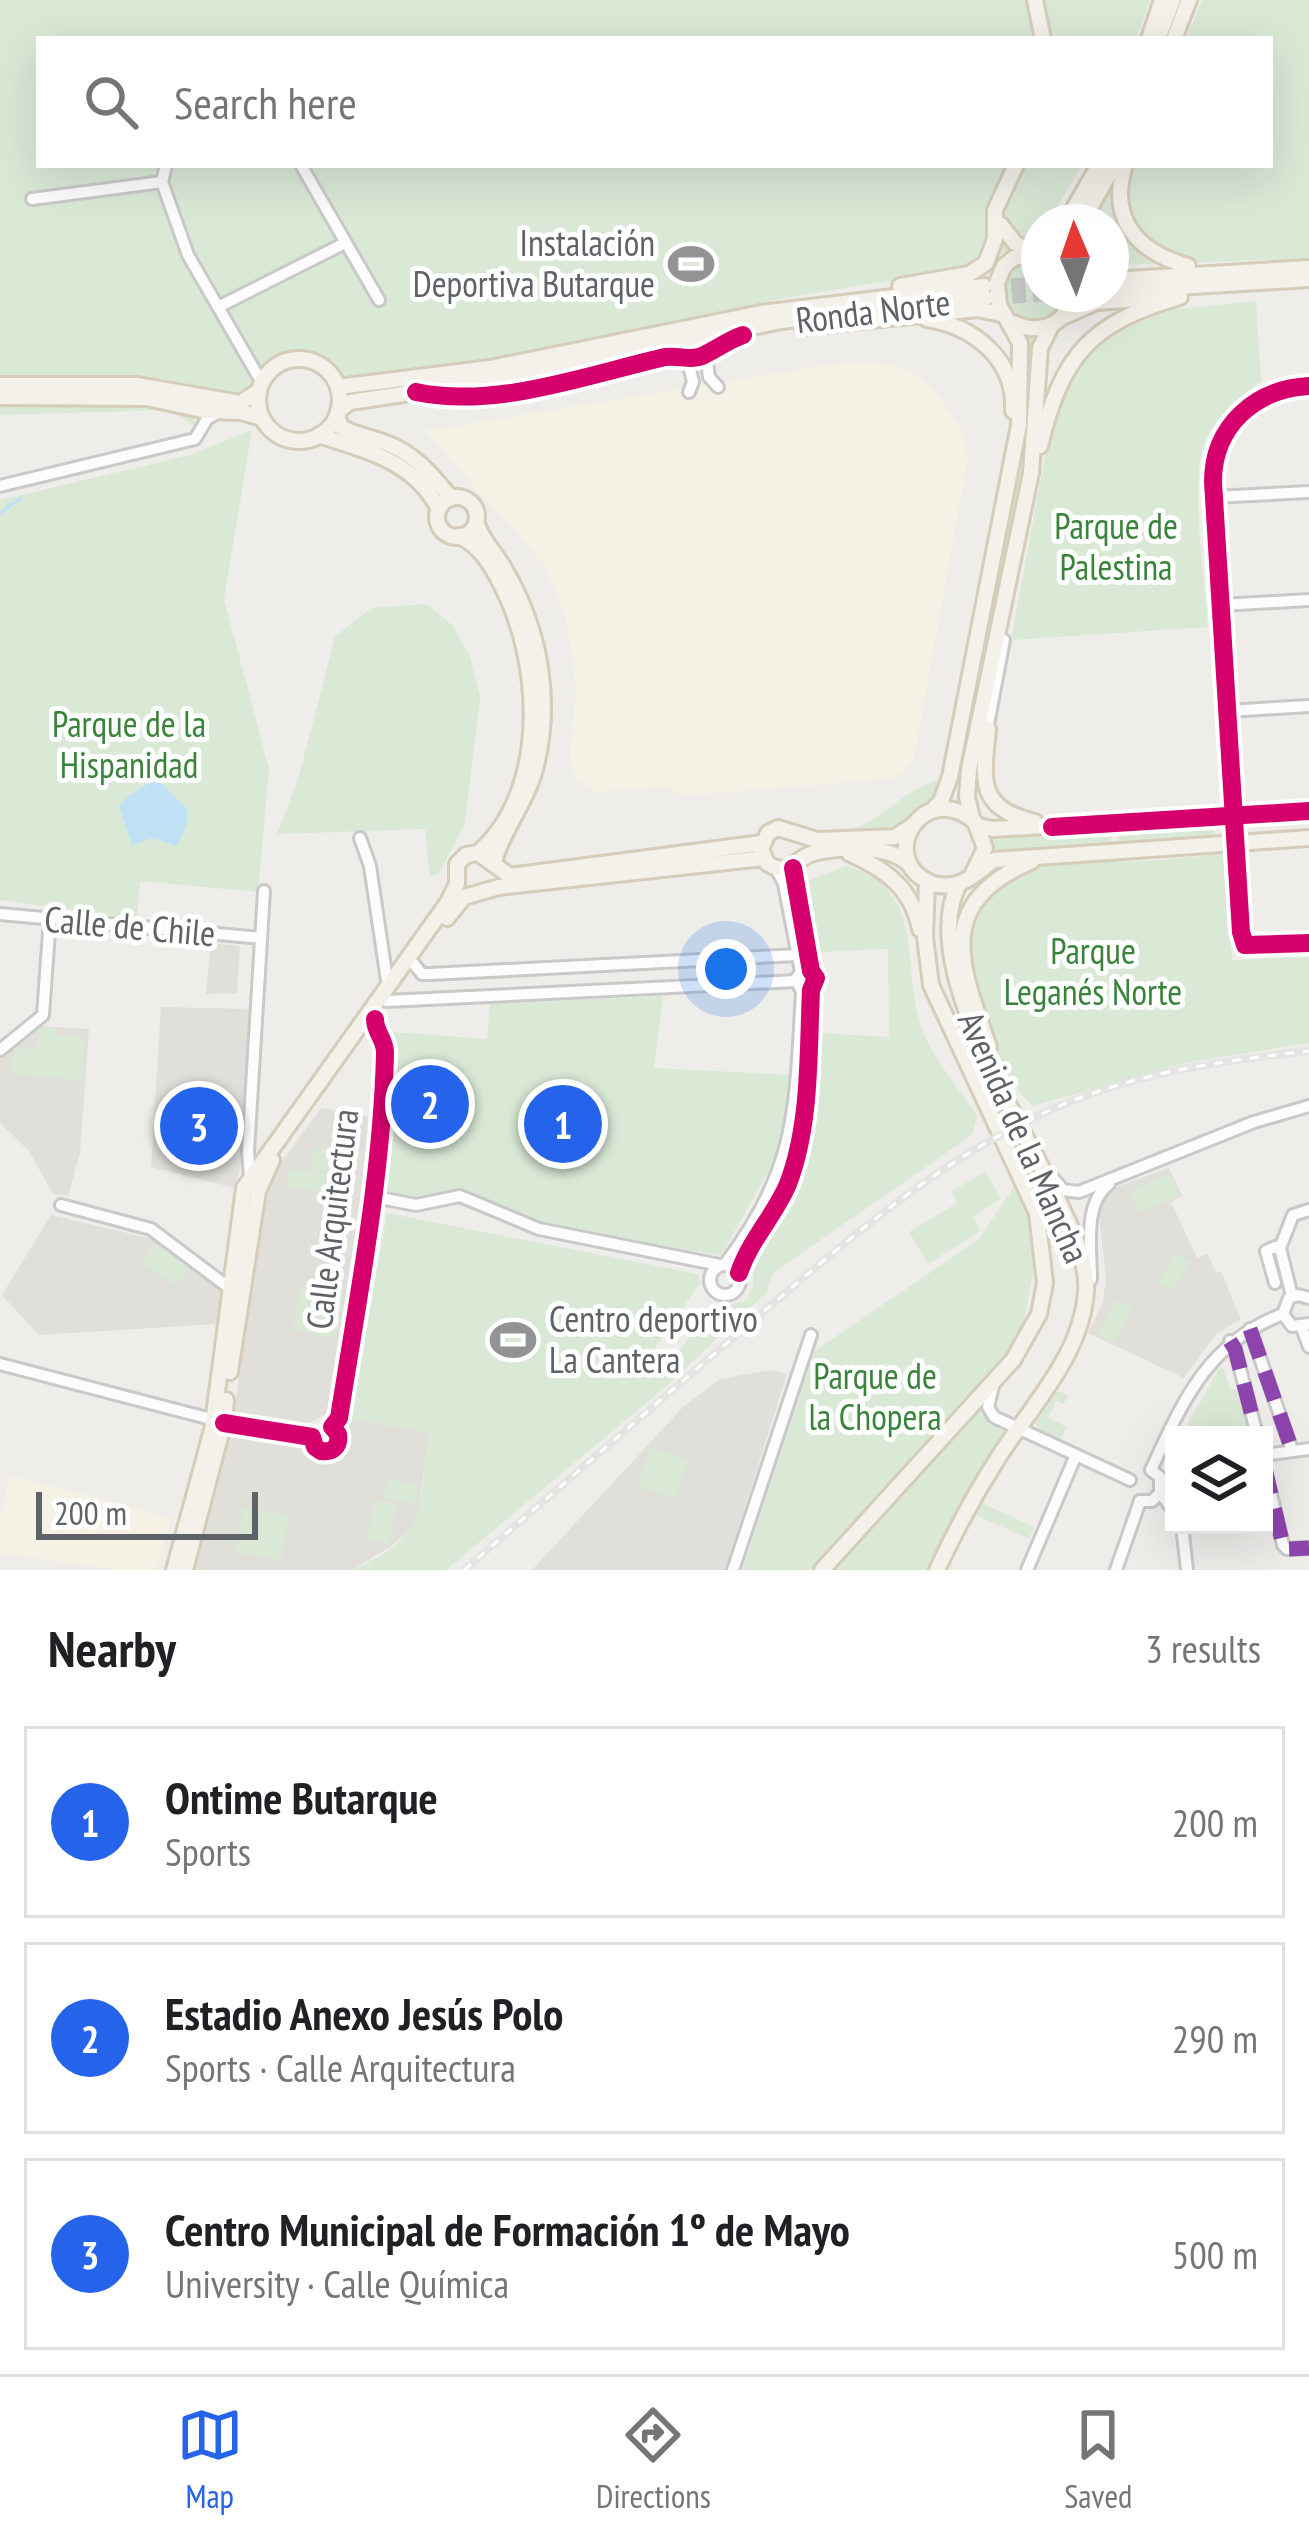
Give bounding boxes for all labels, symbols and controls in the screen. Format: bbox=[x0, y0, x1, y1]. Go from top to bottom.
search box bbox=[36, 36, 1273, 168]
icon: search bbox=[78, 69, 144, 135]
text: Search here bbox=[174, 73, 357, 131]
north arrow bbox=[1021, 204, 1129, 312]
place label: Instalación Deportiva Butarque bbox=[413, 219, 655, 307]
sports icon: Instalación Deportiva Butarque bbox=[666, 239, 716, 289]
street label: Ronda Norte bbox=[793, 278, 953, 343]
park label: Parque de Palestina bbox=[1054, 502, 1178, 590]
park label: Parque de la Hispanidad bbox=[52, 700, 206, 788]
street label: Calle de Chile bbox=[43, 895, 217, 956]
park label: Parque Leganés Norte bbox=[1004, 927, 1182, 1015]
your location bbox=[696, 939, 756, 999]
street label: Avenida de la Mancha bbox=[948, 1004, 1101, 1270]
pin: 2 bbox=[391, 1059, 469, 1149]
pin: 1 bbox=[524, 1079, 602, 1169]
pin: 3 bbox=[160, 1081, 238, 1171]
street label: Calle Arquitectura bbox=[295, 1106, 368, 1332]
place label: Centro deportivo La Cantera bbox=[549, 1295, 758, 1383]
sports icon: Centro deportivo La Cantera bbox=[488, 1315, 538, 1365]
park label: Parque de la Chopera bbox=[808, 1352, 942, 1440]
map controls bbox=[1165, 1426, 1273, 1534]
button: layers bbox=[1165, 1426, 1273, 1534]
scale bar bbox=[36, 1486, 258, 1539]
text: 200 m bbox=[54, 1491, 127, 1534]
text: Nearby bbox=[48, 1615, 176, 1681]
text: 3 results bbox=[1145, 1623, 1261, 1674]
text: Ontime Butarque bbox=[165, 1768, 438, 1826]
text: 1 bbox=[81, 1797, 99, 1848]
text: 200 m bbox=[1172, 1797, 1258, 1848]
text: Sports bbox=[165, 1826, 251, 1877]
text: Estadio Anexo Jesús Polo bbox=[165, 1984, 563, 2042]
text: 2 bbox=[81, 2013, 99, 2064]
text: 290 m bbox=[1172, 2013, 1258, 2064]
text: Sports · Calle Arquitectura bbox=[165, 2042, 516, 2093]
text: Centro Municipal de Formación 1º de Mayo bbox=[165, 2200, 850, 2258]
text: 3 bbox=[81, 2229, 99, 2280]
text: 500 m bbox=[1172, 2229, 1258, 2280]
text: University · Calle Química bbox=[165, 2258, 509, 2309]
tab: Map bbox=[177, 2402, 243, 2517]
tab: Directions bbox=[596, 2402, 711, 2517]
tab: Saved bbox=[1064, 2402, 1132, 2517]

